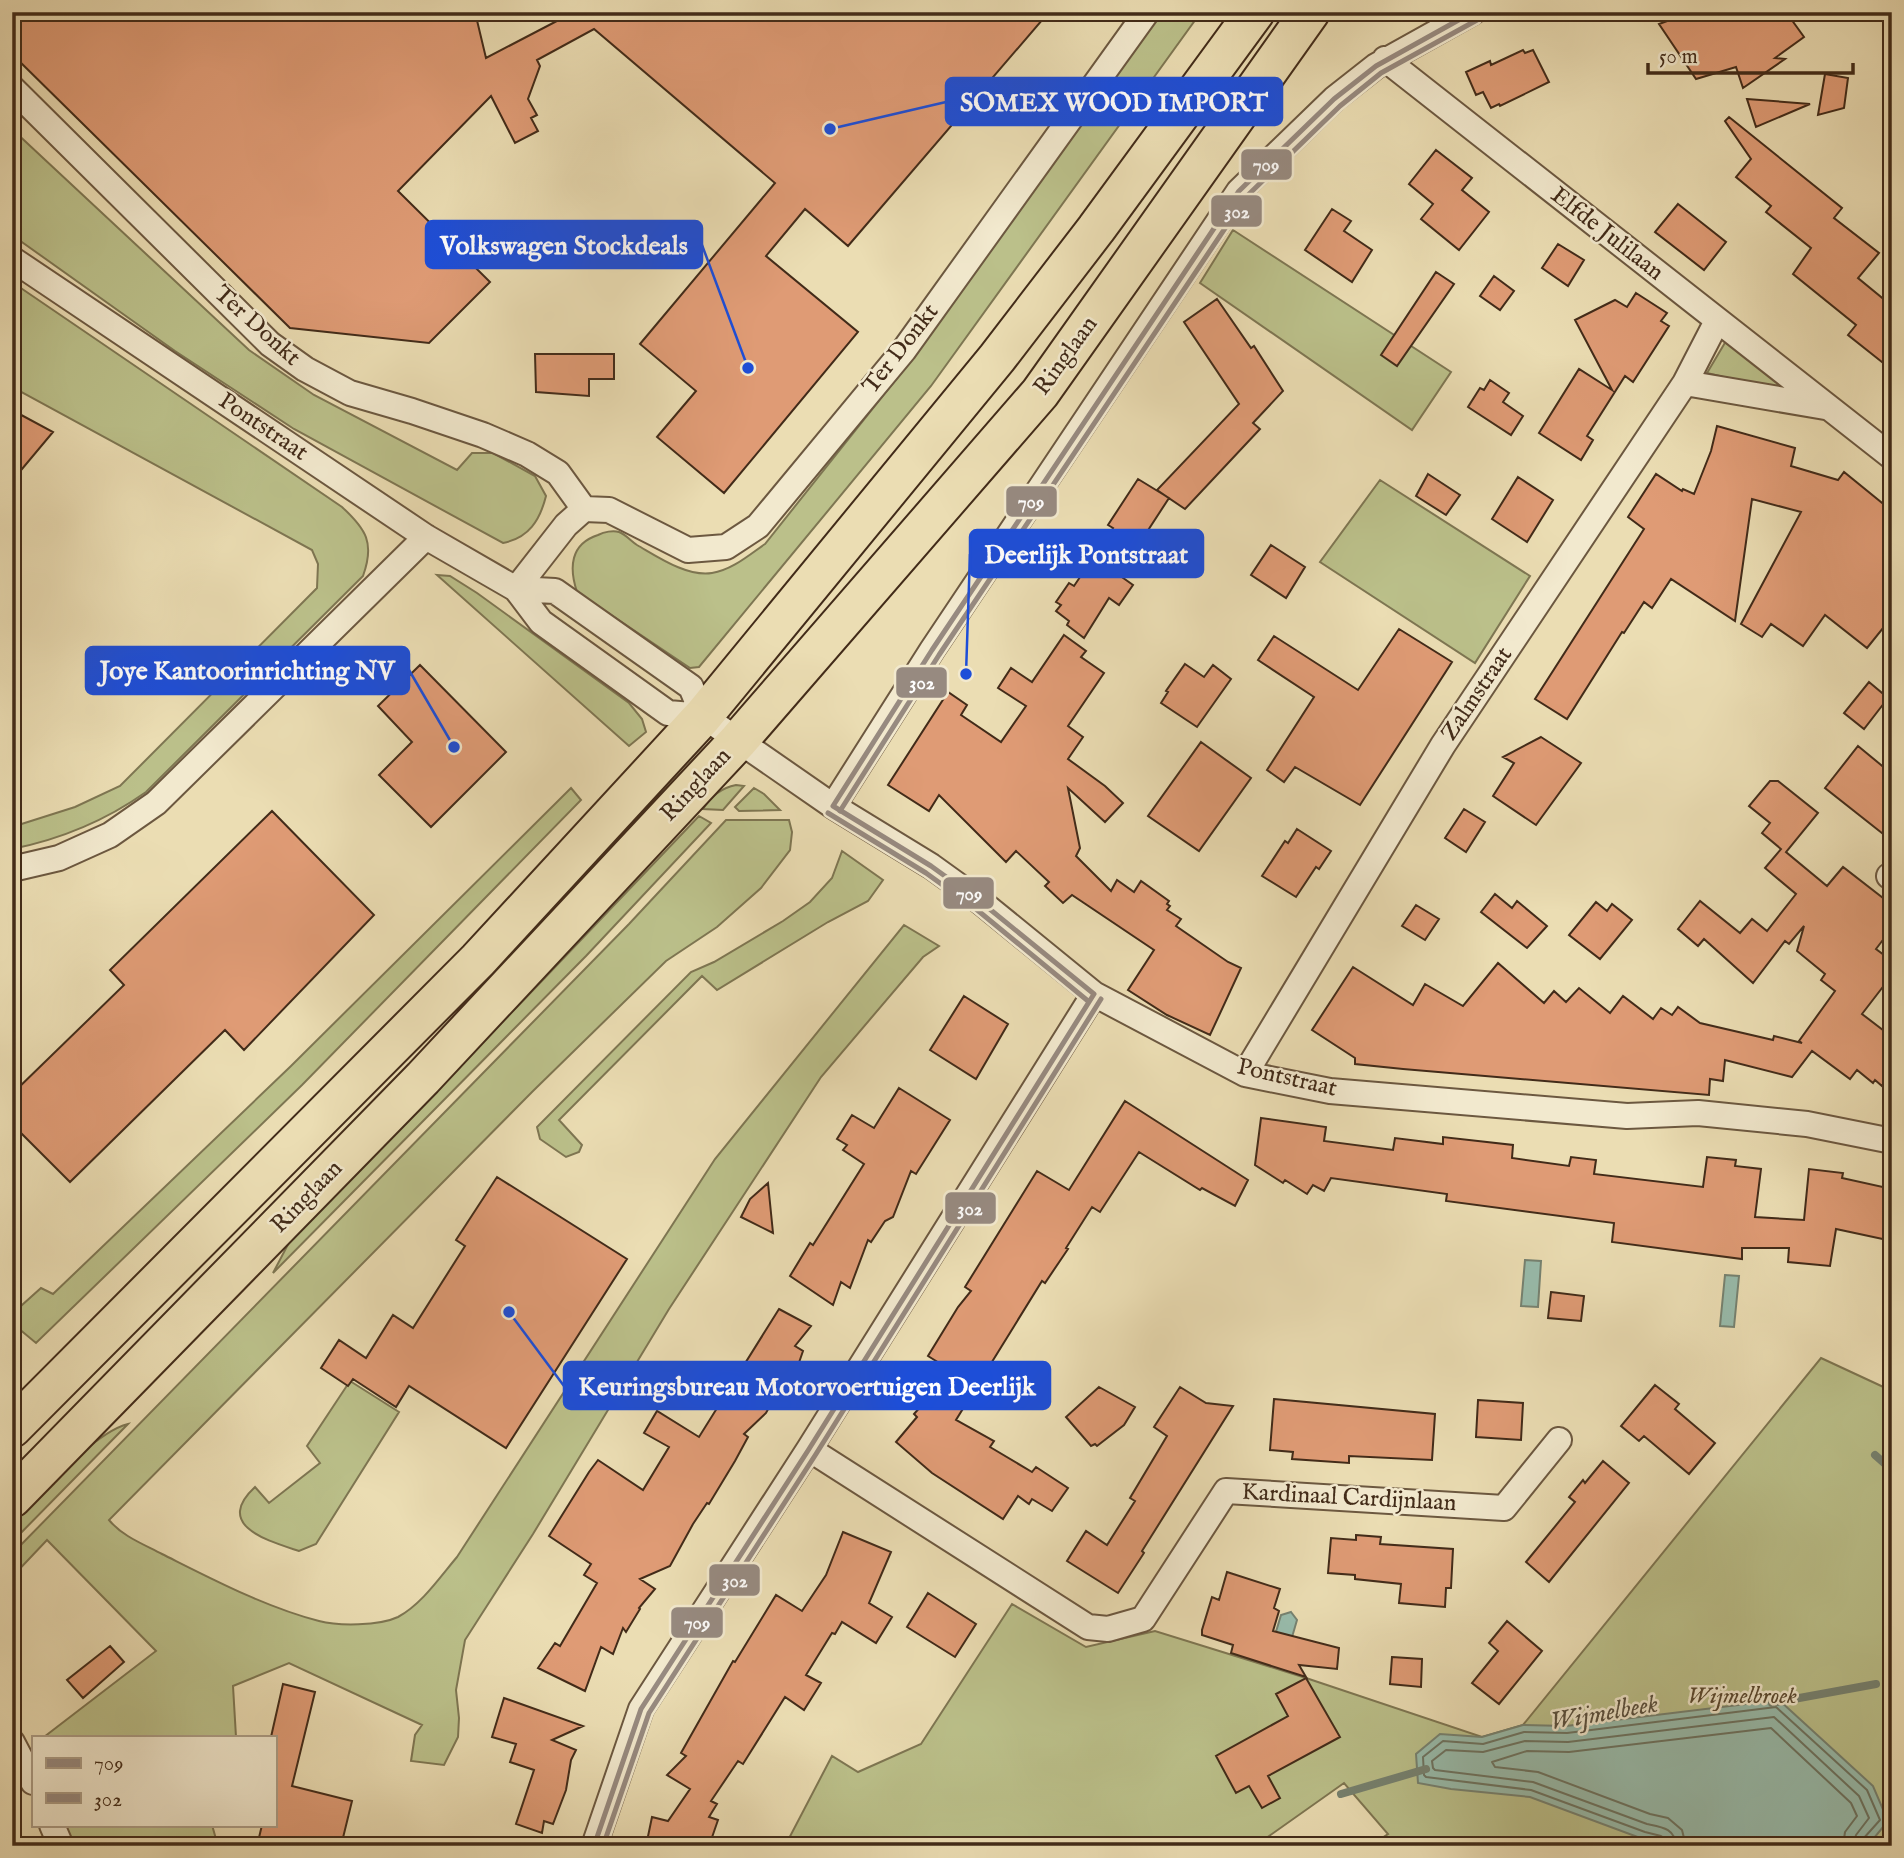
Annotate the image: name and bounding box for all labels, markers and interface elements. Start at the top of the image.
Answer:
scale bar [1648,32,1853,76]
text: 50 m [1659,44,1698,71]
callout: SOMEX WOOD IMPORT [946,78,1282,125]
text: SOMEX WOOD IMPORT [960,87,1269,120]
line badge: 709 [1240,148,1293,181]
text: 709 [1253,154,1279,178]
street label: Elfde Julilaan [1544,180,1670,288]
line badge: 302 [1210,194,1263,228]
text: 302 [1224,201,1250,225]
callout: Volkswagen Stockdeals [426,221,702,268]
text: Volkswagen Stockdeals [439,230,688,263]
street label: Ter Donkt [207,279,307,373]
street label: Ter Donkt [856,298,946,400]
street label: Ringlaan [1027,310,1105,402]
street label: Pontstraat [212,386,314,468]
line badge: 709 [1005,485,1058,518]
text: 709 [1018,491,1044,515]
callout: Deerlijk Pontstraat [970,530,1203,577]
text: Deerlijk Pontstraat [984,539,1188,572]
street label: Zalmstraat [1434,641,1520,747]
callout: Joye Kantoorinrichting NV [86,647,409,694]
text: Joye Kantoorinrichting NV [96,655,397,688]
line badge: 302 [895,666,948,699]
text: 302 [909,672,935,696]
street label: Ringlaan [654,741,738,829]
line badge: 709 [942,876,995,910]
text: 709 [956,883,982,907]
street label: Pontstraat [1234,1051,1340,1105]
street label: Ringlaan [264,1154,350,1240]
line badge: 302 [944,1191,997,1225]
text: 302 [957,1198,983,1222]
callout: Keuringsbureau Motorvoertuigen Deerlijk [564,1362,1050,1409]
text: Keuringsbureau Motorvoertuigen Deerlijk [578,1371,1037,1404]
street label: Kardinaal Cardijnlaan [1241,1477,1457,1519]
line badge: 302 [708,1563,761,1597]
text: 302 [722,1570,748,1594]
line badge: 709 [670,1606,724,1639]
text: 709 [684,1612,710,1636]
park label: Wijmelbroek [1687,1681,1797,1712]
water label: Wijmelbeek [1547,1687,1661,1739]
legend [32,1736,276,1826]
text: 709 [94,1751,123,1778]
text: 302 [94,1787,122,1814]

